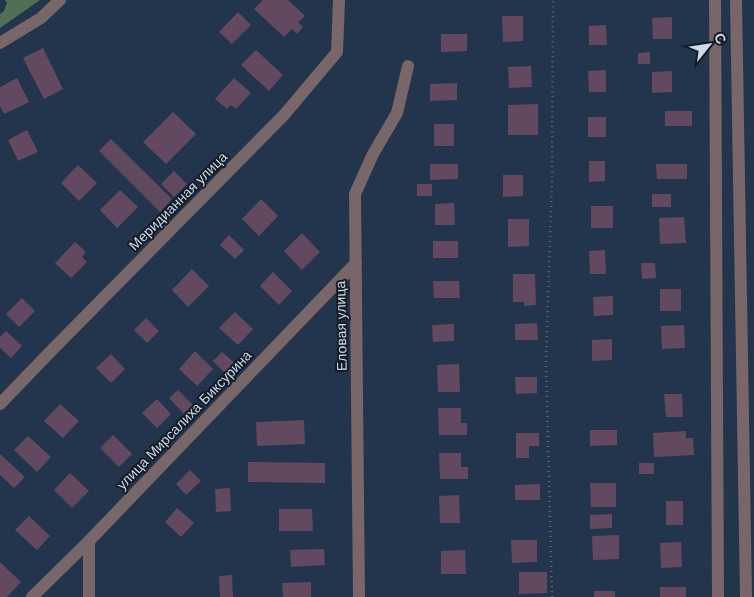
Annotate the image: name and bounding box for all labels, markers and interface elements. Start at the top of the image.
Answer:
north arrow [684,20,734,70]
text: С [710,30,731,47]
street label: Меридианная улица [125,148,231,254]
street label: Еловая улица [331,280,351,371]
street label: улица Мирсалиха Биксурина [113,346,256,493]

